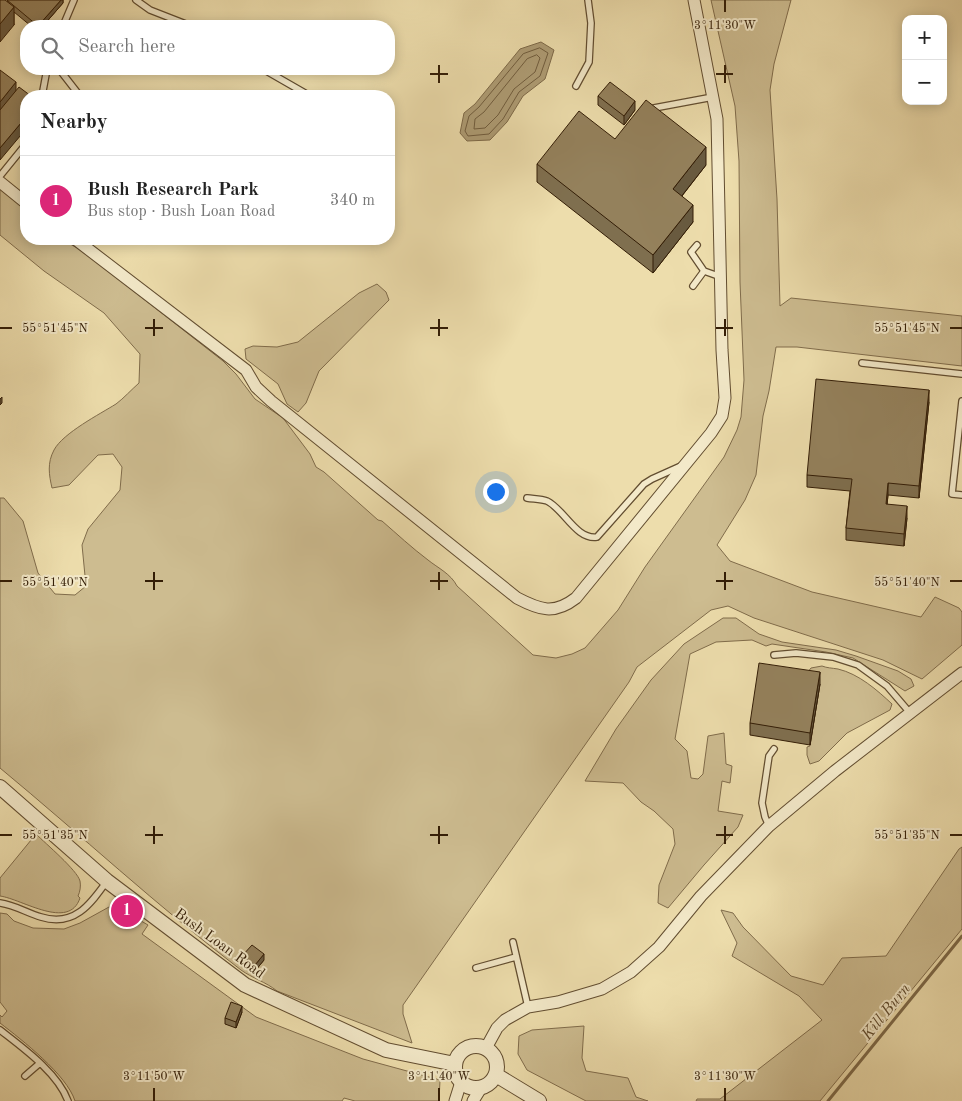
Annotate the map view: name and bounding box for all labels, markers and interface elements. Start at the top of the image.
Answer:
map controls [902,15,947,105]
button: + [902,15,947,60]
search box [20,20,395,75]
text: 3°11'30"W [694,20,756,32]
icon: search [38,34,66,62]
text: Search here [78,38,175,57]
button: − [902,60,947,105]
text: Nearby [40,112,108,133]
text: Bush Research Park [87,181,259,200]
text: 1 [51,193,61,209]
text: 340 m [330,193,375,209]
text: Bus stop · Bush Loan Road [87,204,275,220]
text: 55°51'45"N [22,322,88,335]
text: 55°51'45"N [874,322,940,335]
your location [483,479,509,505]
text: 55°51'40"N [22,576,88,589]
text: 55°51'40"N [874,576,940,589]
text: 55°51'35"N [22,829,88,842]
text: 55°51'35"N [874,829,940,842]
pin: 1 [111,892,143,930]
street label: Bush Loan Road [171,906,267,982]
water label: Kill Burn [858,981,914,1044]
text: 3°11'50"W [123,1070,185,1083]
text: 3°11'40"W [408,1071,470,1083]
text: 3°11'30"W [694,1071,756,1083]

